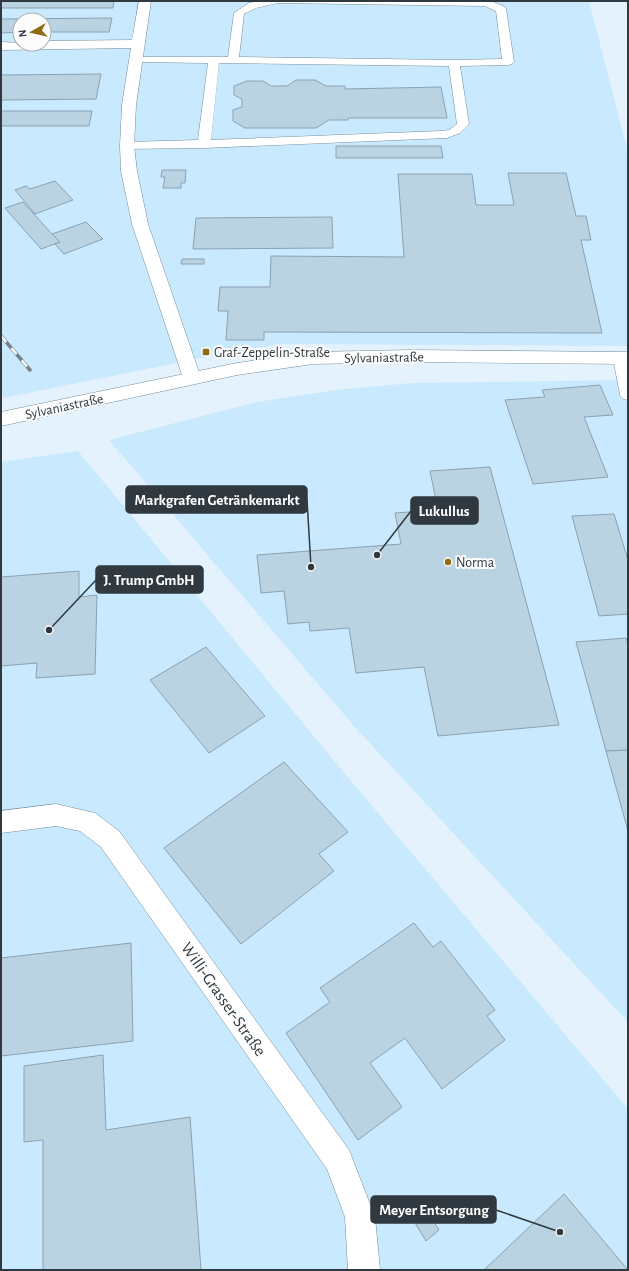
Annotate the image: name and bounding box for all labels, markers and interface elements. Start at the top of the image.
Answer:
north arrow [12,12,52,52]
text: N [17,29,29,38]
place label: Graf-Zeppelin-Straße [214,346,330,360]
marker: Graf-Zeppelin-Straße [201,347,211,357]
street label: Sylvaniastraße [344,350,424,366]
street label: Sylvaniastraße [24,392,105,422]
callout: Markgrafen Getränkemarkt [126,486,307,513]
text: Markgrafen Getränkemarkt [135,493,300,508]
callout: Lukullus [411,497,478,524]
text: Lukullus [418,504,470,519]
place label: Norma [456,556,495,570]
marker: Norma [443,557,453,567]
callout: J. Trump GmbH [96,566,203,593]
text: J. Trump GmbH [104,573,194,588]
street label: Willi-Grasser-Straße [178,939,269,1059]
callout: Meyer Entsorgung [371,1196,496,1223]
text: Meyer Entsorgung [379,1203,489,1218]

